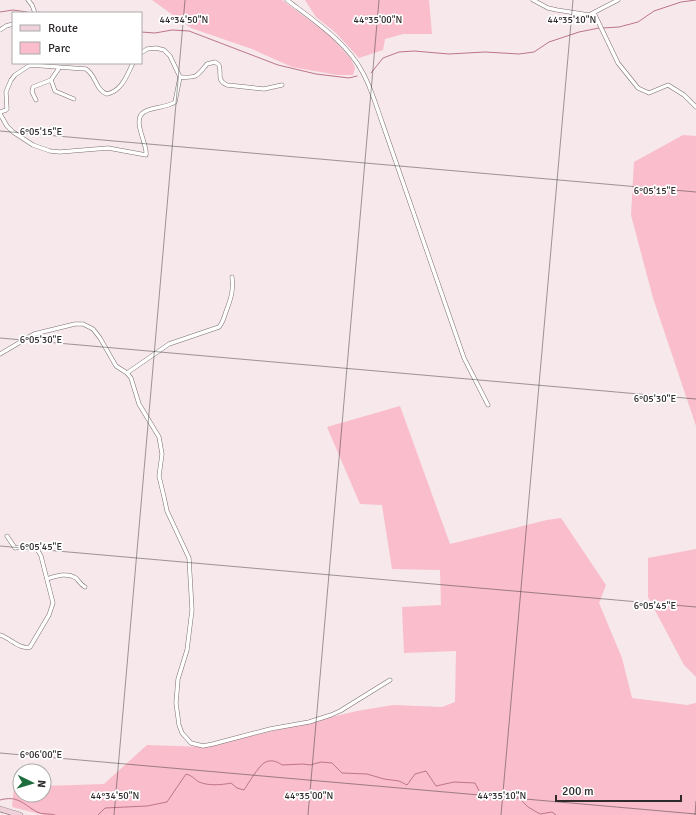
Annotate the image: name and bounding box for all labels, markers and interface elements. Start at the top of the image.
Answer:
legend [12,12,142,64]
text: 44°34'50"N [160,14,208,26]
text: 44°35'00"N [354,14,402,26]
text: 44°35'10"N [548,14,596,26]
text: Route [48,21,78,36]
text: Parc [48,41,71,56]
text: 6°05'15"E [20,126,62,138]
text: 6°05'15"E [634,185,676,197]
text: 6°05'30"E [20,334,62,346]
text: 6°05'30"E [634,393,676,405]
text: 6°05'45"E [20,541,62,553]
text: 6°05'45"E [634,600,676,612]
text: 6°06'00"E [20,749,62,761]
north arrow [12,763,52,803]
scale bar [556,777,681,803]
text: N [35,779,48,788]
text: 200 m [562,784,594,799]
text: 44°34'50"N [91,790,139,802]
text: 44°35'00"N [285,790,333,802]
text: 44°35'10"N [478,790,526,802]

